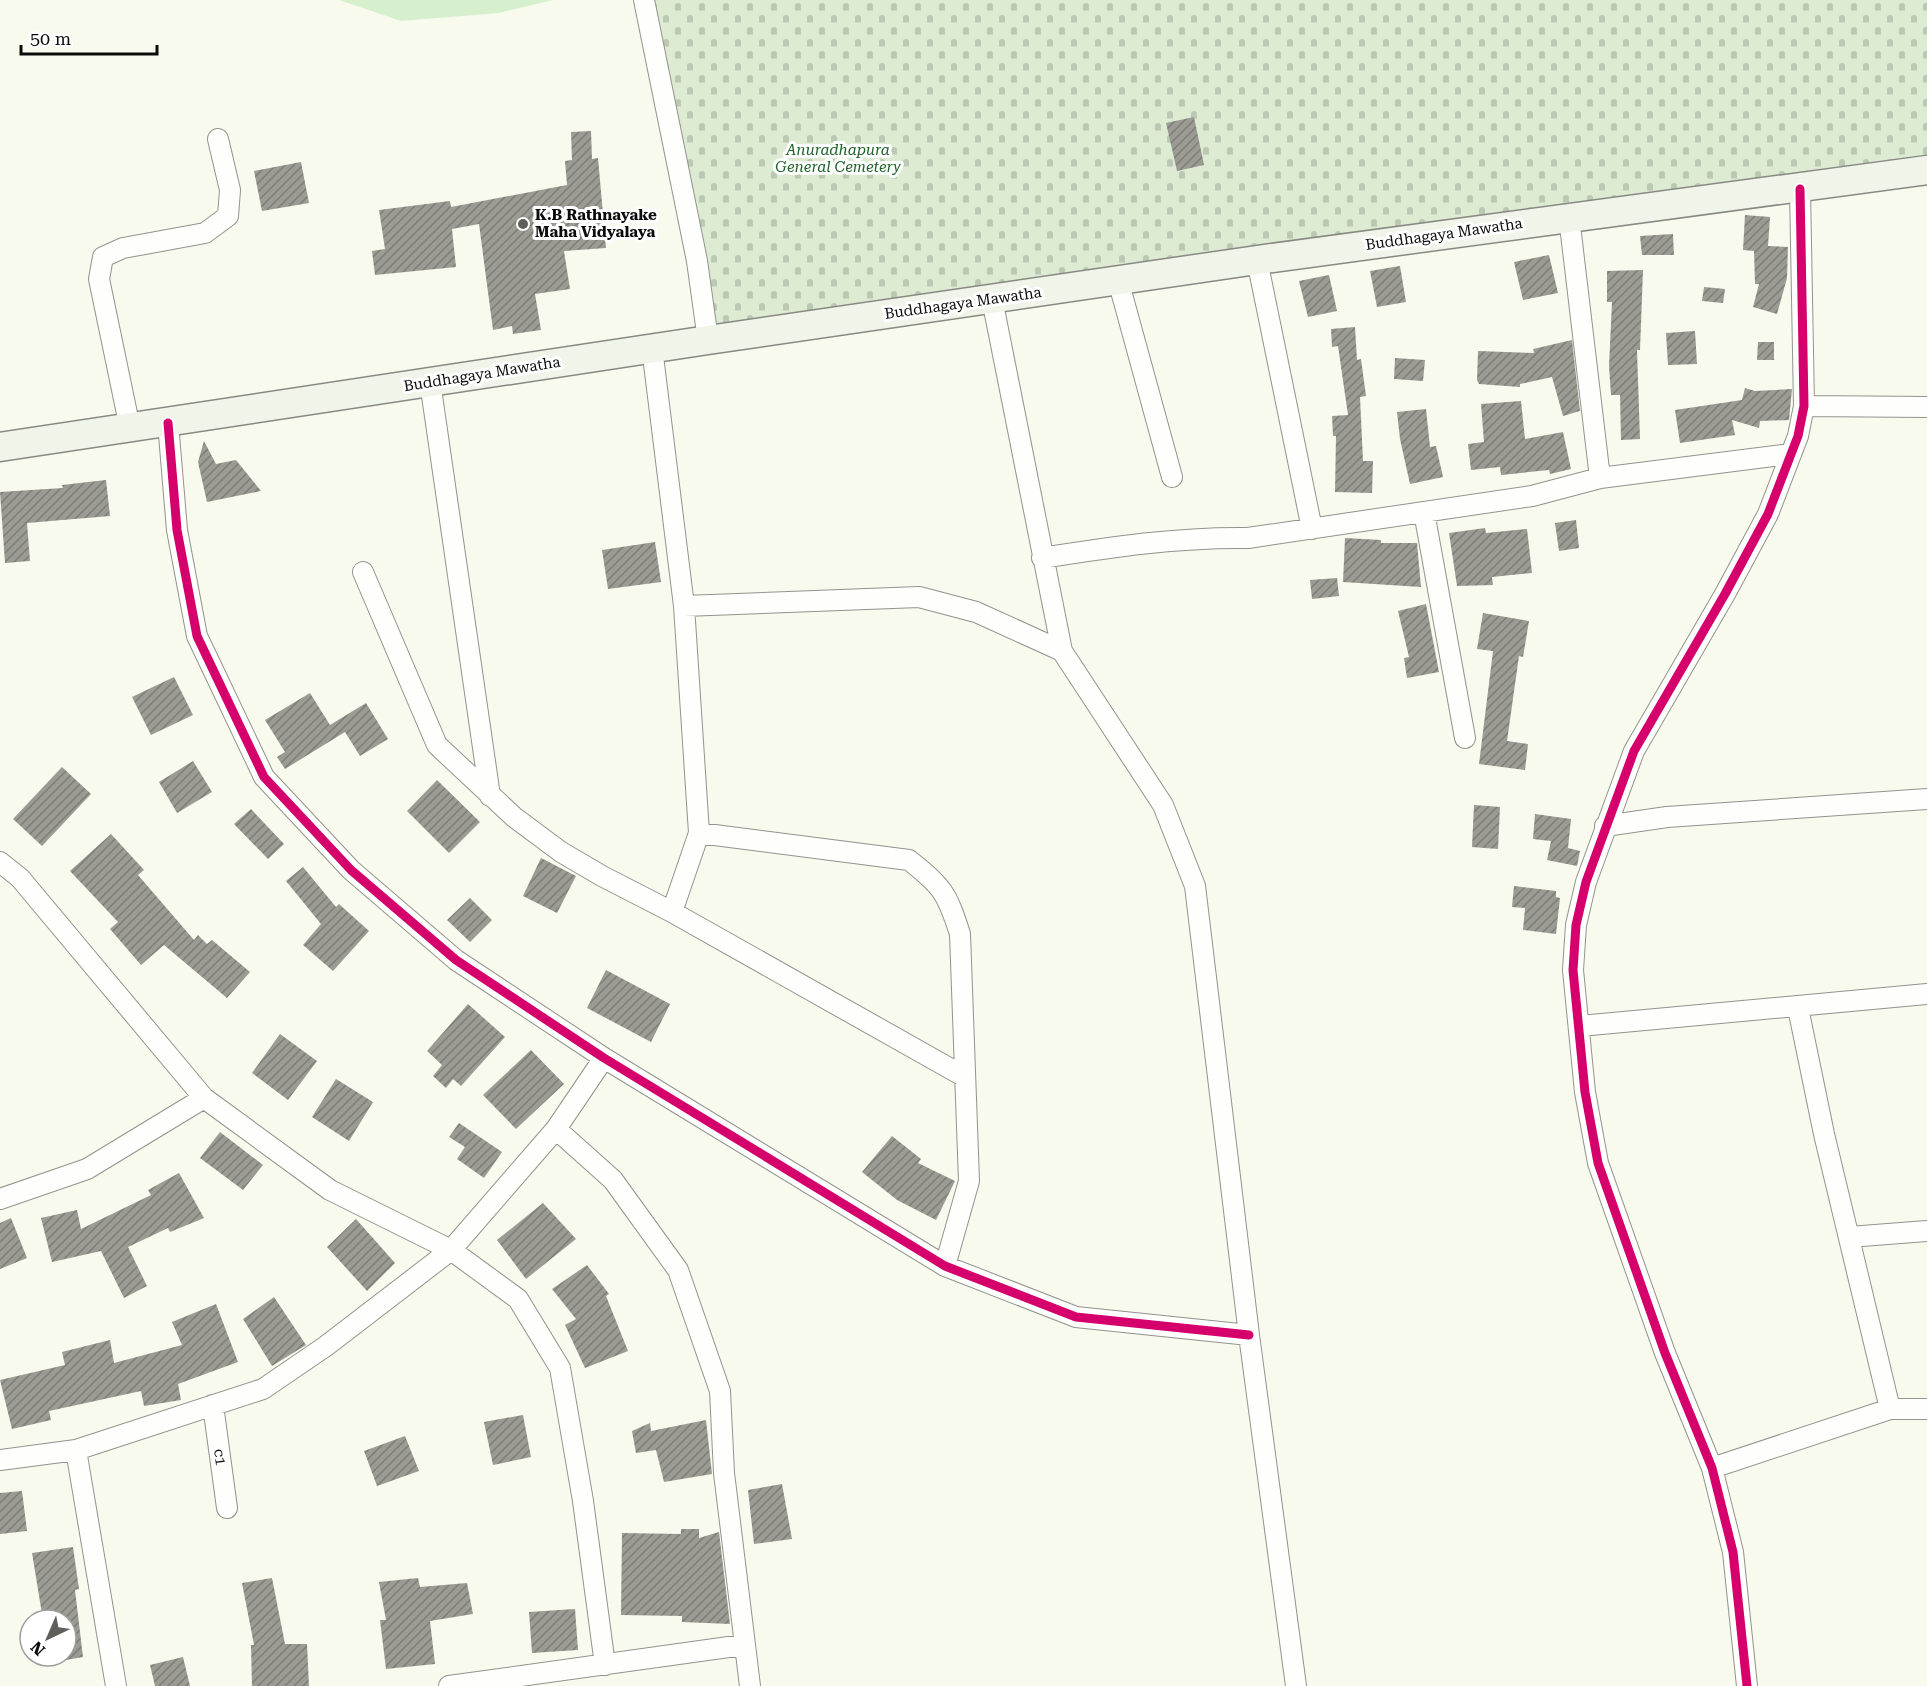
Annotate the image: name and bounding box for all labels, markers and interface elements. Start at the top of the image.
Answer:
scale bar [21,18,158,56]
text: 50 m [30,28,71,49]
park label: Anuradhapura General Cemetery [775,141,901,176]
place label: K.B Rathnayake Maha Vidyalaya [535,206,657,241]
street label: Buddhagaya Mawatha [1364,214,1524,254]
marker: K.B Rathnayake Maha Vidyalaya [516,217,530,231]
street label: Buddhagaya Mawatha [883,283,1043,323]
street label: Buddhagaya Mawatha [402,353,562,395]
street label: c1 [210,1447,230,1467]
north arrow [18,1608,78,1668]
text: N [27,1637,49,1660]

